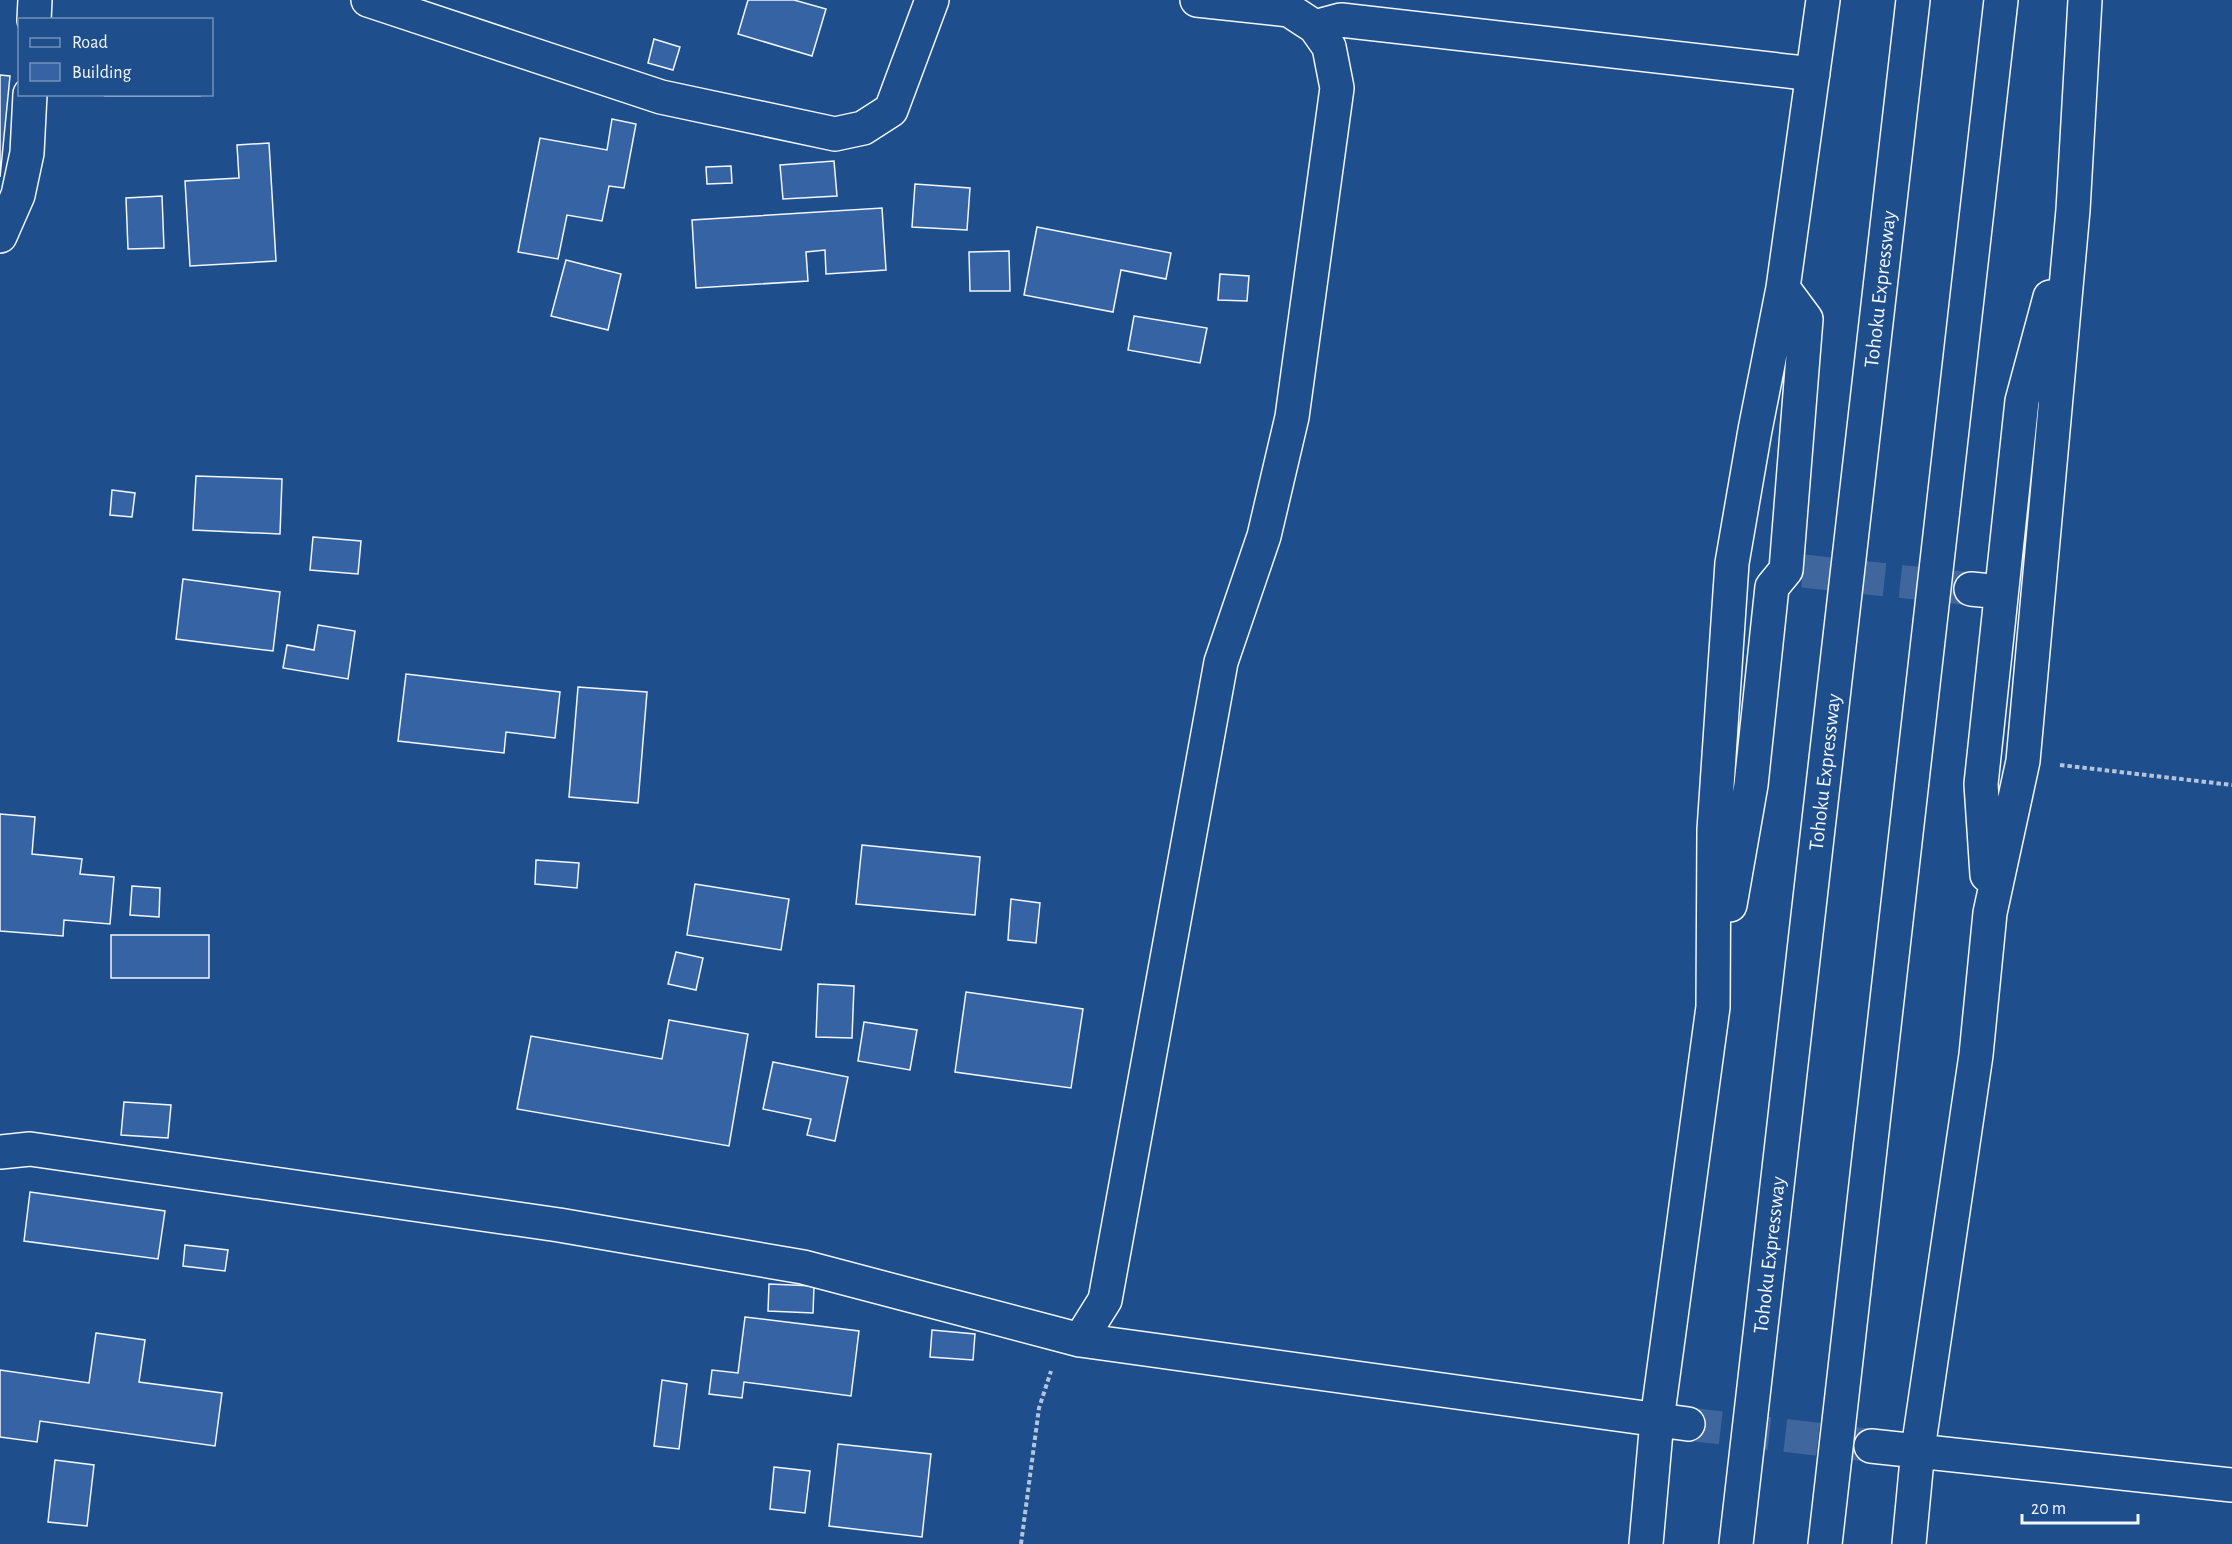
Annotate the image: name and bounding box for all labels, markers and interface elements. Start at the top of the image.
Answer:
legend [18,18,213,96]
text: Road [72,34,108,52]
text: Building [72,64,132,82]
street label: Tohoku Expressway [1861,209,1900,369]
street label: Tohoku Expressway [1806,692,1844,852]
street label: Tohoku Expressway [1750,1175,1789,1335]
scale bar [2022,1487,2138,1525]
text: 20 m [2031,1500,2066,1518]

